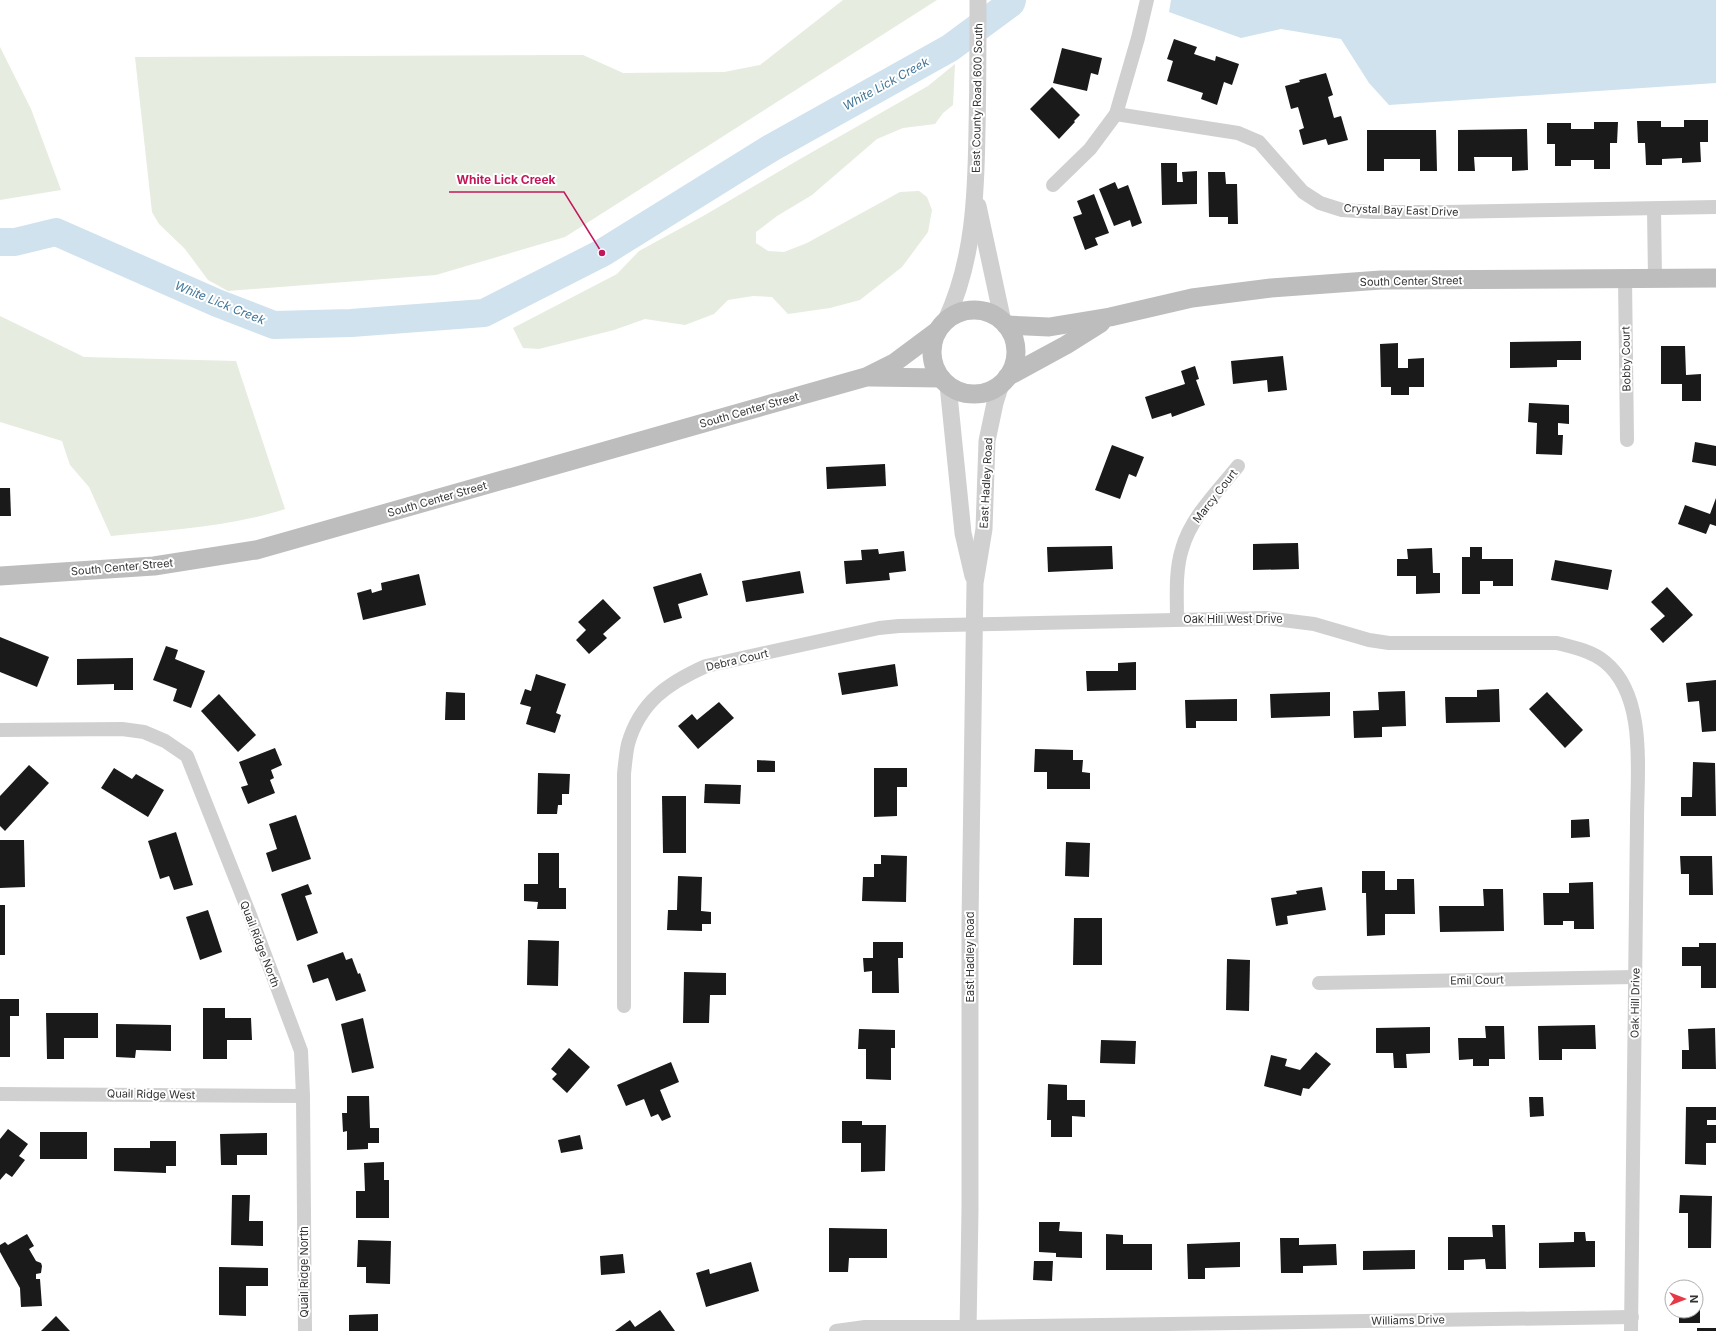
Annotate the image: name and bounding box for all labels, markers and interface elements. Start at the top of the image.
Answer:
street label: East County Road 600 South [969,23,985,173]
water label: White Lick Creek [840,54,932,113]
callout: White Lick Creek [449,168,564,192]
text: White Lick Creek [456,172,556,187]
street label: Crystal Bay East Drive [1343,201,1459,219]
street label: South Center Street [1360,273,1463,289]
water label: White Lick Creek [173,278,268,328]
street label: Bobby Court [1618,326,1634,392]
street label: South Center Street [698,389,801,431]
street label: East Hadley Road [977,437,995,529]
street label: Marcy Court [1190,466,1241,526]
street label: South Center Street [386,478,489,520]
street label: South Center Street [70,556,174,578]
street label: Oak Hill West Drive [1183,612,1283,626]
street label: Debra Court [704,646,770,674]
street label: Quail Ridge North [237,899,283,989]
street label: East Hadley Road [963,911,977,1003]
street label: Oak Hill Drive [1627,968,1643,1038]
street label: Emil Court [1450,973,1504,987]
street label: Quail Ridge West [107,1086,196,1102]
street label: Quail Ridge North [297,1226,311,1318]
north arrow [1664,1279,1704,1319]
text: N [1687,1295,1701,1303]
street label: Williams Drive [1371,1312,1445,1328]

